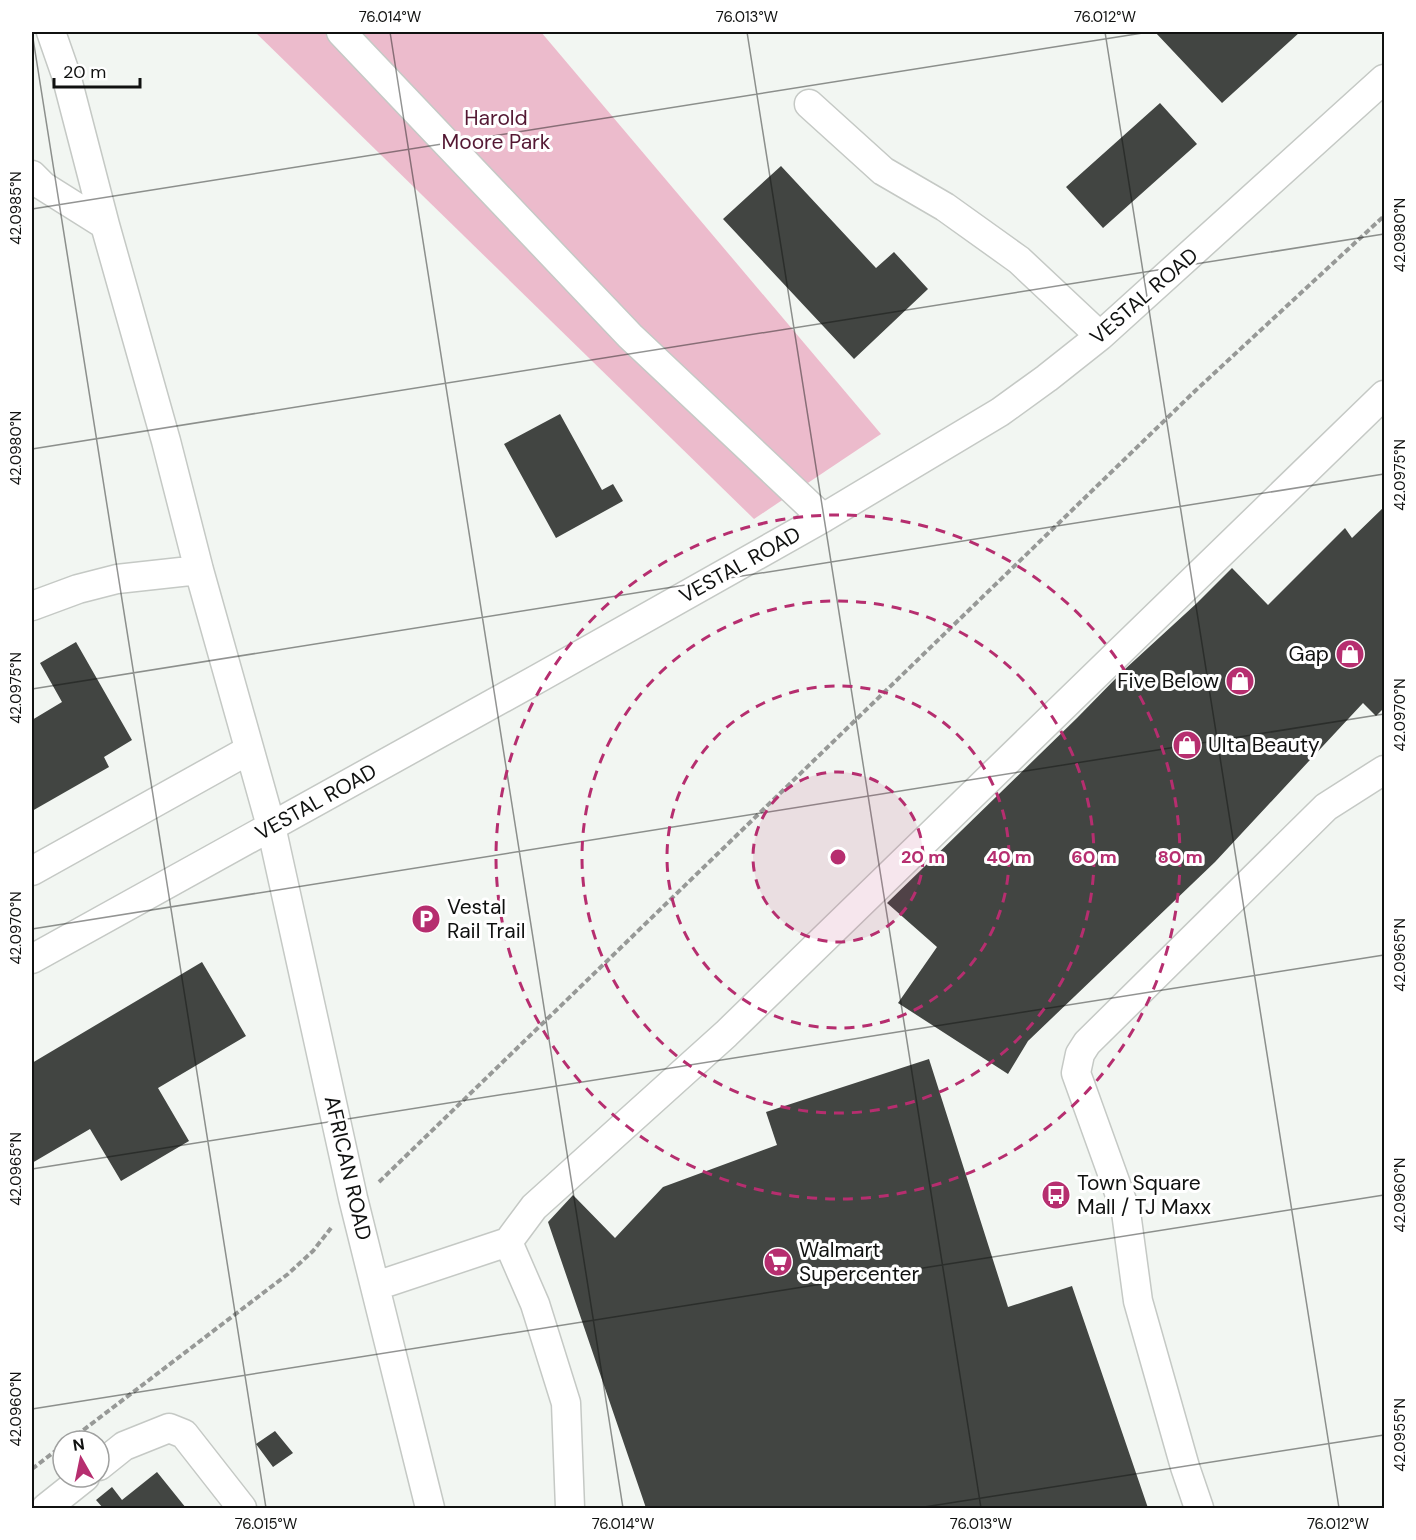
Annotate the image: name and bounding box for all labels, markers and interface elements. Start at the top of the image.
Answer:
text: 76.014°W [359,7,422,27]
text: 76.013°W [716,7,779,27]
text: 76.012°W [1074,7,1137,27]
scale bar [54,51,140,89]
text: 20 m [63,60,106,84]
park label: Harold Moore Park [442,104,551,156]
text: 42.0985°N [6,171,26,245]
text: 42.0980°N [1390,198,1410,272]
street label: VESTAL ROAD [1084,241,1204,351]
text: 42.0980°N [6,411,26,485]
text: 42.0975°N [1390,439,1410,511]
street label: VESTAL ROAD [674,520,806,610]
shop icon: Gap [1334,638,1366,670]
place label: Gap [1289,640,1329,668]
text: 42.0975°N [6,652,26,724]
shop icon: Five Below [1224,665,1256,697]
place label: Five Below [1117,667,1219,695]
text: 42.0970°N [1390,679,1410,751]
shop icon: Ulta Beauty [1171,729,1203,761]
place label: Ulta Beauty [1208,731,1320,759]
street label: VESTAL ROAD [250,757,382,847]
text: 20 m [901,845,945,869]
text: 40 m [986,845,1032,869]
text: 60 m [1071,845,1117,869]
text: 80 m [1157,845,1203,869]
centre of rings [828,847,848,867]
text: 42.0970°N [6,892,26,964]
place label: Vestal Rail Trail [447,893,525,945]
parking icon: Vestal Rail Trail [410,903,442,935]
text: 42.0965°N [1390,918,1410,992]
street label: AFRICAN ROAD [318,1093,378,1243]
text: 42.0965°N [6,1132,26,1206]
text: 42.0960°N [1390,1158,1410,1233]
place label: Town Square Mall / TJ Maxx [1077,1169,1211,1221]
bus stop icon: Town Square Mall / TJ Maxx [1040,1179,1072,1211]
place label: Walmart Supercenter [799,1236,920,1288]
supermarket icon: Walmart Supercenter [762,1246,794,1278]
text: 42.0960°N [6,1372,26,1447]
text: 42.0955°N [1390,1398,1410,1472]
north arrow [51,1429,111,1489]
text: N [71,1433,86,1456]
text: 76.015°W [235,1514,298,1534]
text: 76.014°W [592,1514,655,1534]
text: 76.013°W [950,1514,1013,1534]
text: 76.012°W [1307,1514,1370,1534]

